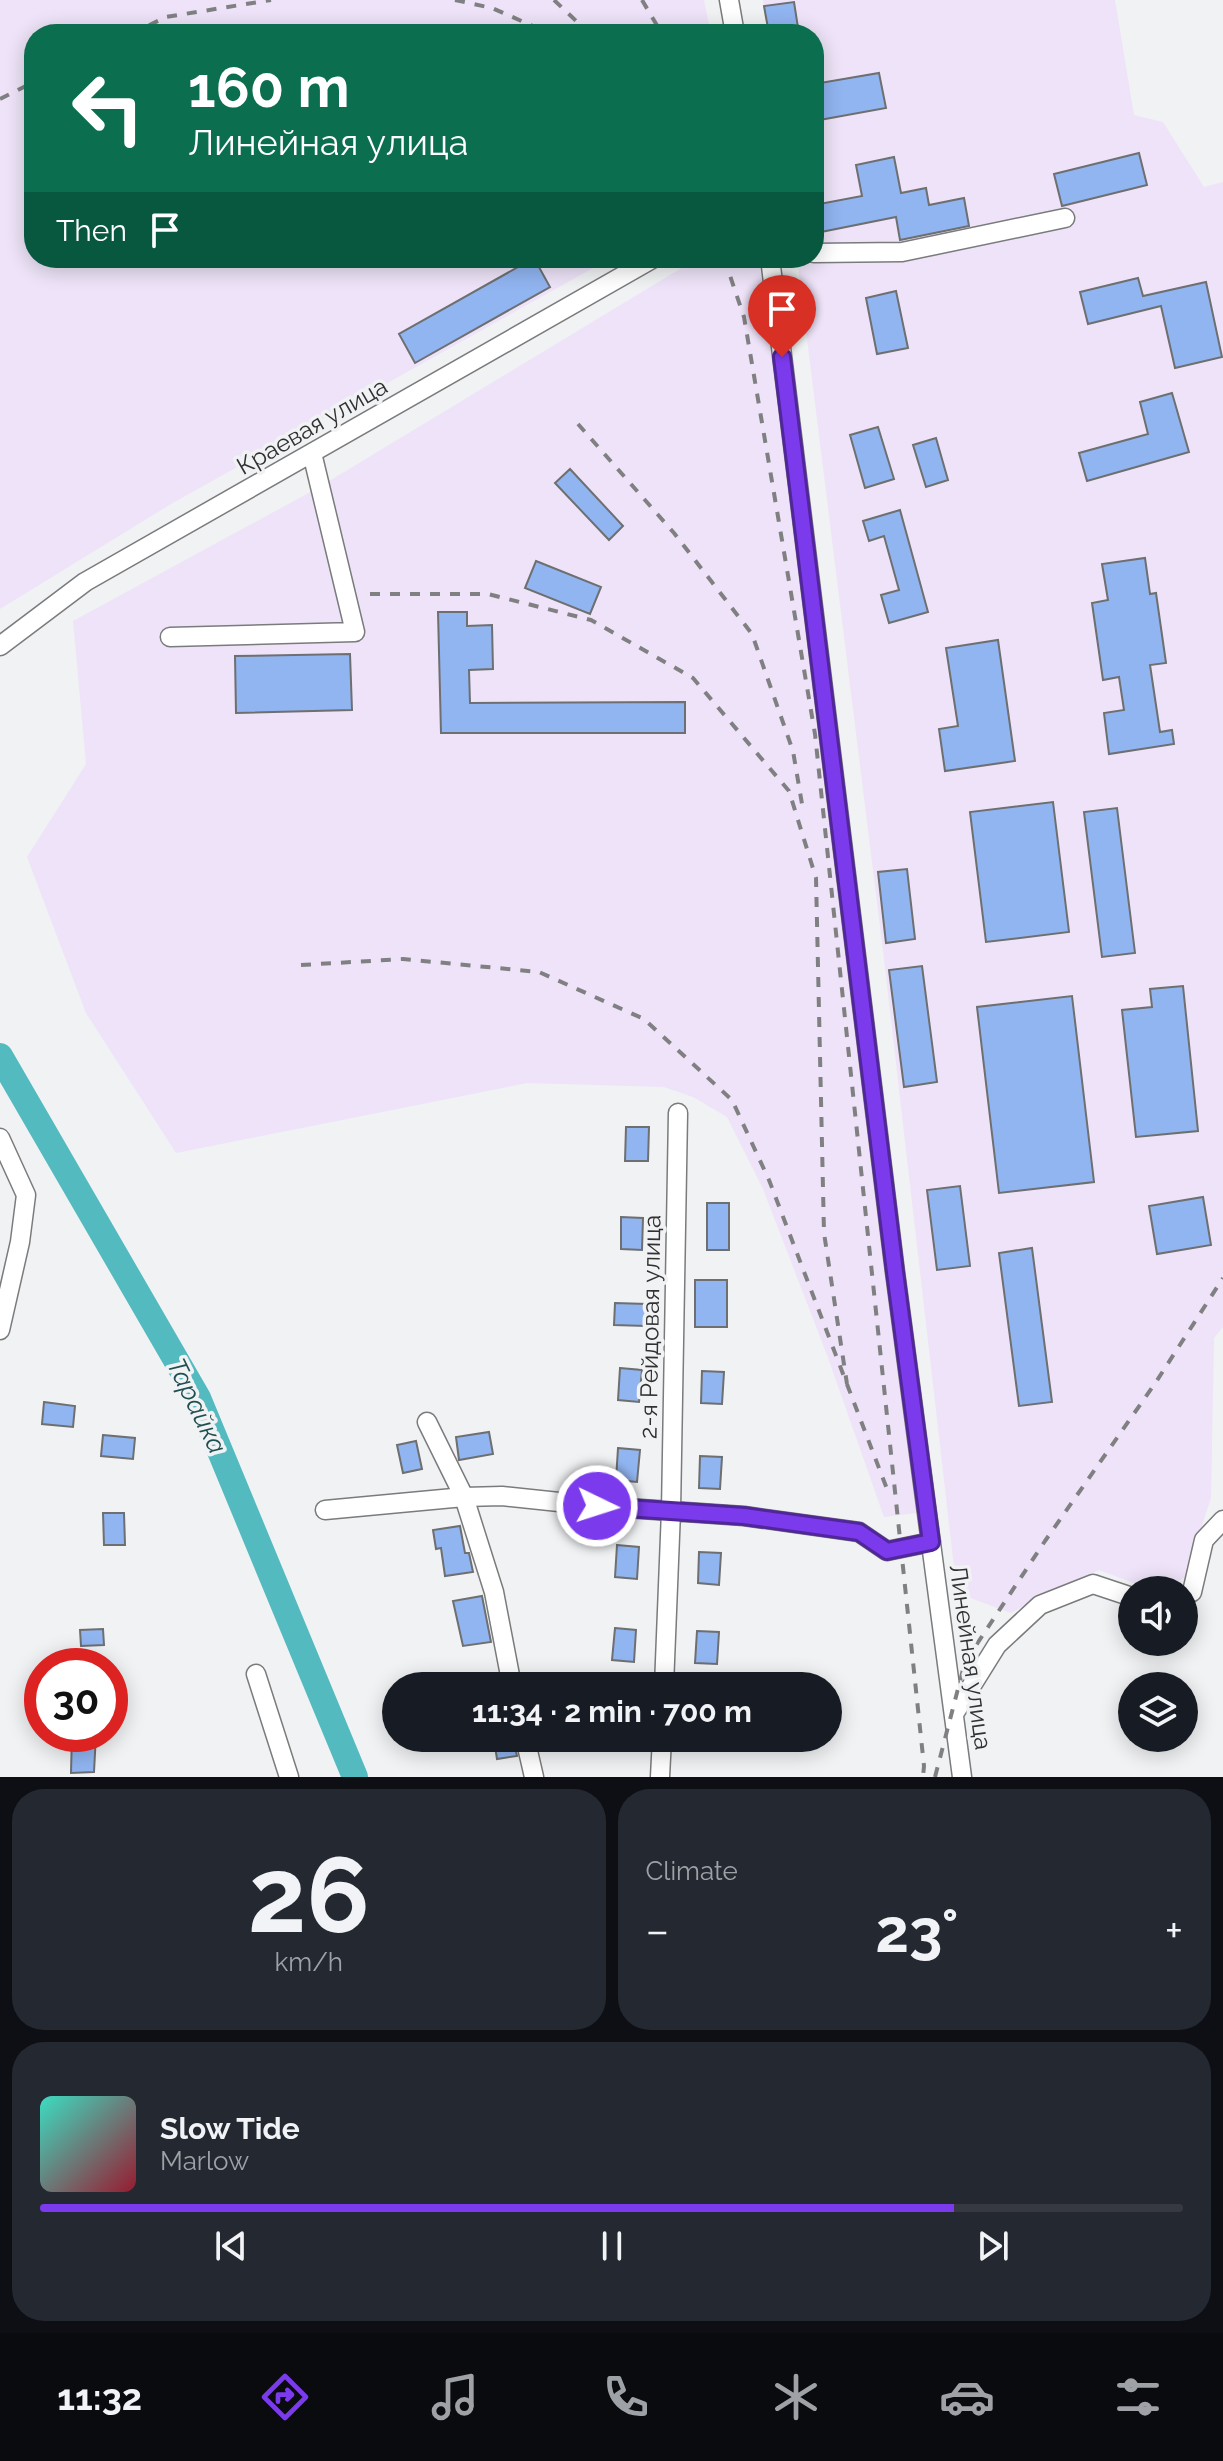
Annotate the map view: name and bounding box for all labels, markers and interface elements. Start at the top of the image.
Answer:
text: 160 m [188,54,350,120]
icon: left [56,56,160,160]
text: Линейная улица [188,121,468,163]
icon: arrive [143,208,187,252]
text: Then [56,213,127,248]
pin [748,275,816,357]
icon: arrive [760,287,804,331]
street label: Краевая улица [232,371,392,481]
street label: 2-я Рейдовая улица [634,1215,666,1439]
water label: Тарайка [161,1354,233,1458]
position arrow [555,1464,639,1548]
street label: Линейная улица [944,1562,998,1752]
map controls [1118,1576,1198,1752]
button: sound [1118,1576,1198,1656]
speed limit sign: 30 [24,1648,128,1752]
button: layers [1118,1672,1198,1752]
text: 11:34 · 2 min · 700 m [472,1694,752,1729]
text: 26 [248,1834,370,1956]
text: Climate [646,1856,738,1886]
text: 23° [875,1896,959,1966]
text: − [646,1905,669,1956]
text: + [1165,1905,1183,1956]
text: km/h [274,1947,343,1977]
text: Slow Tide [160,2111,300,2146]
text: Marlow [160,2146,249,2176]
icon: previous [209,2224,253,2268]
icon: pause [590,2224,634,2268]
icon: next [971,2224,1015,2268]
icon: directions [257,2369,313,2425]
icon: music [427,2369,483,2425]
icon: phone [598,2369,654,2425]
icon: climate [768,2369,824,2425]
icon: car [939,2369,995,2425]
icon: filters [1110,2369,1166,2425]
text: 11:32 [57,2376,142,2418]

